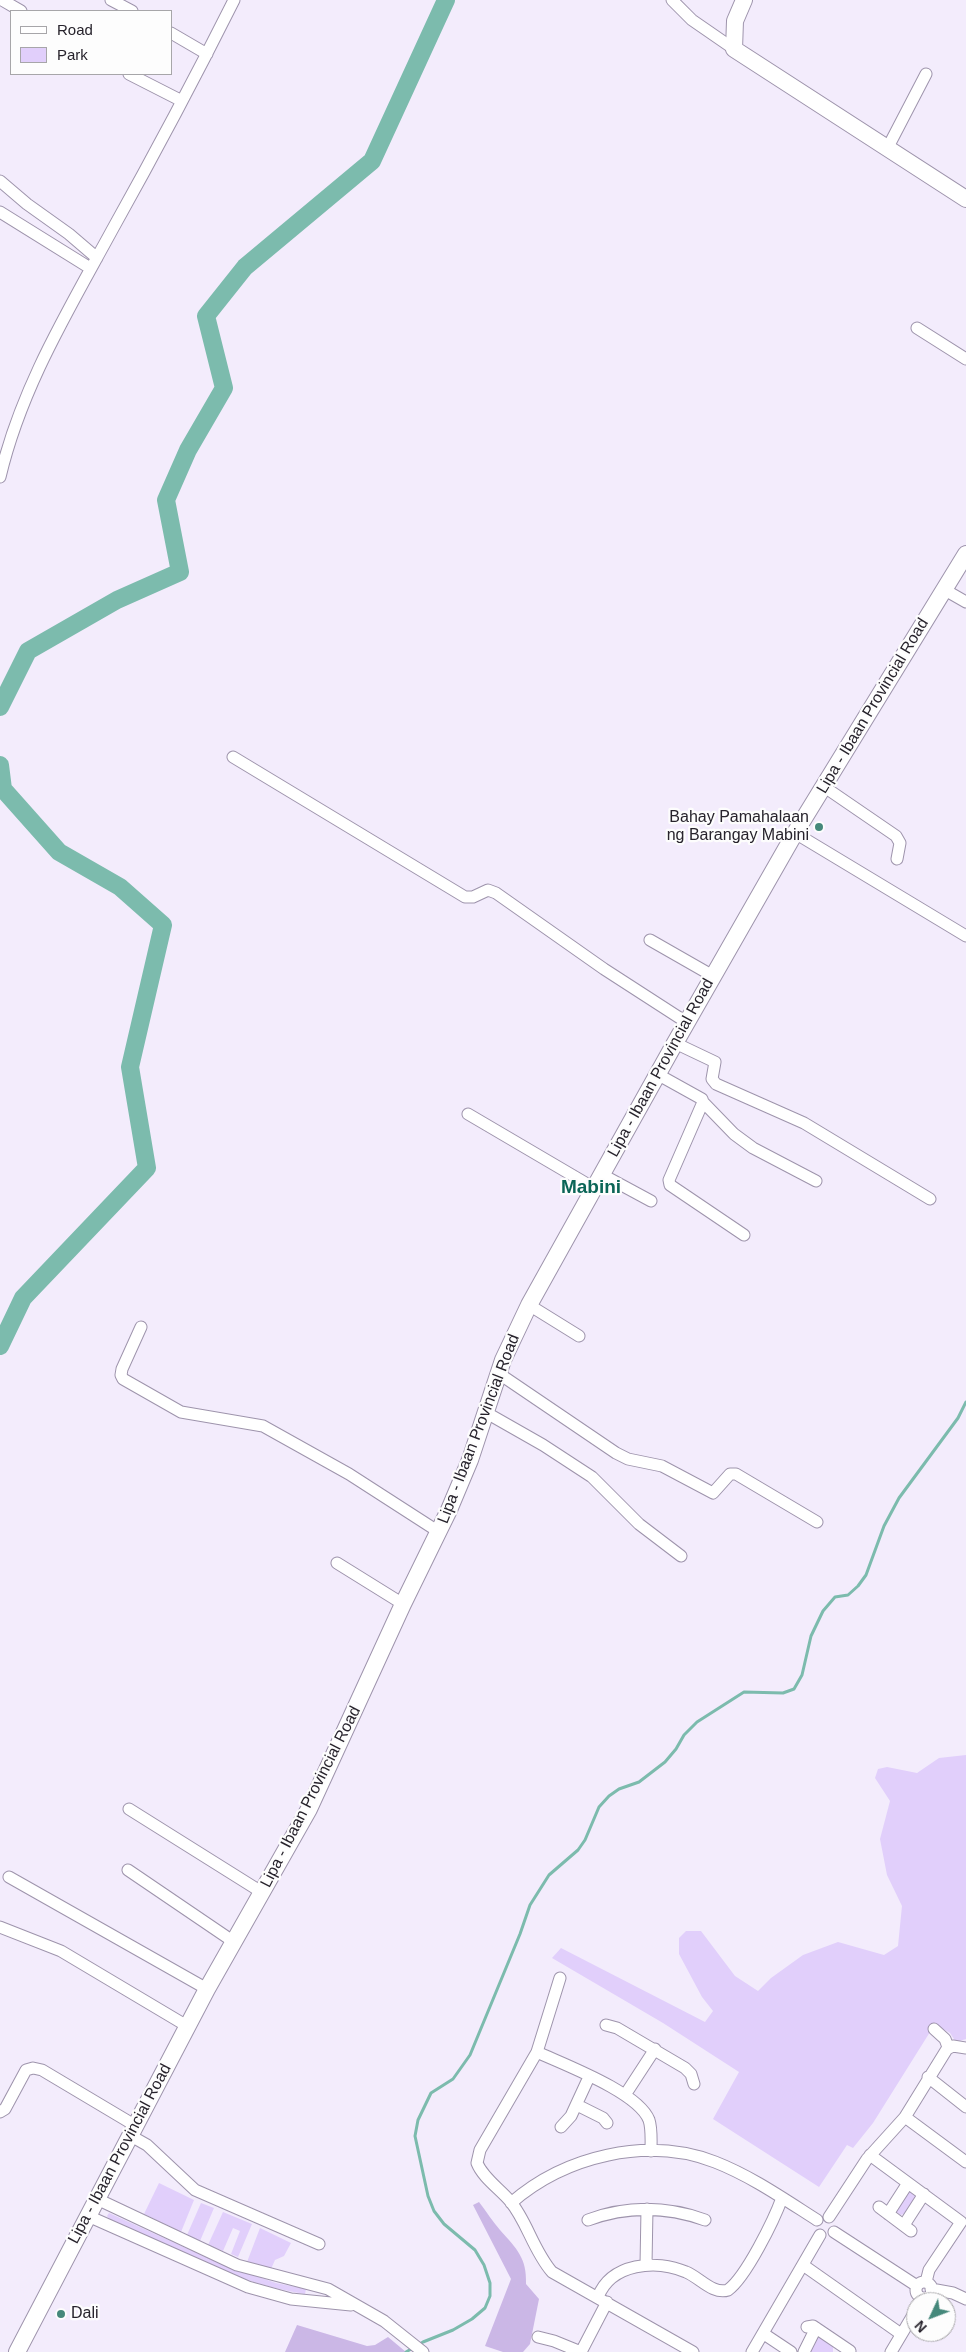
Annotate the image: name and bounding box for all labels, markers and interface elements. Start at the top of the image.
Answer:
legend [10,10,172,75]
text: Road [57,21,93,38]
text: Park [57,46,88,63]
street label: Lipa - Ibaan Provincial Road [813,615,933,797]
place label: Bahay Pamahalaan ng Barangay Mabini [667,808,809,846]
marker: Bahay Pamahalaan ng Barangay Mabini [813,821,825,833]
street label: Lipa - Ibaan Provincial Road [604,975,718,1161]
district label: Mabini [561,1177,621,1199]
street label: Lipa - Ibaan Provincial Road [434,1332,524,1526]
street label: Lipa - Ibaan Provincial Road [257,1703,365,1891]
street label: Lipa - Ibaan Provincial Road [64,2061,176,2247]
north arrow [906,2292,956,2342]
place label: Dali [71,2304,99,2324]
marker: Dali [55,2308,67,2320]
text: N [911,2317,930,2336]

